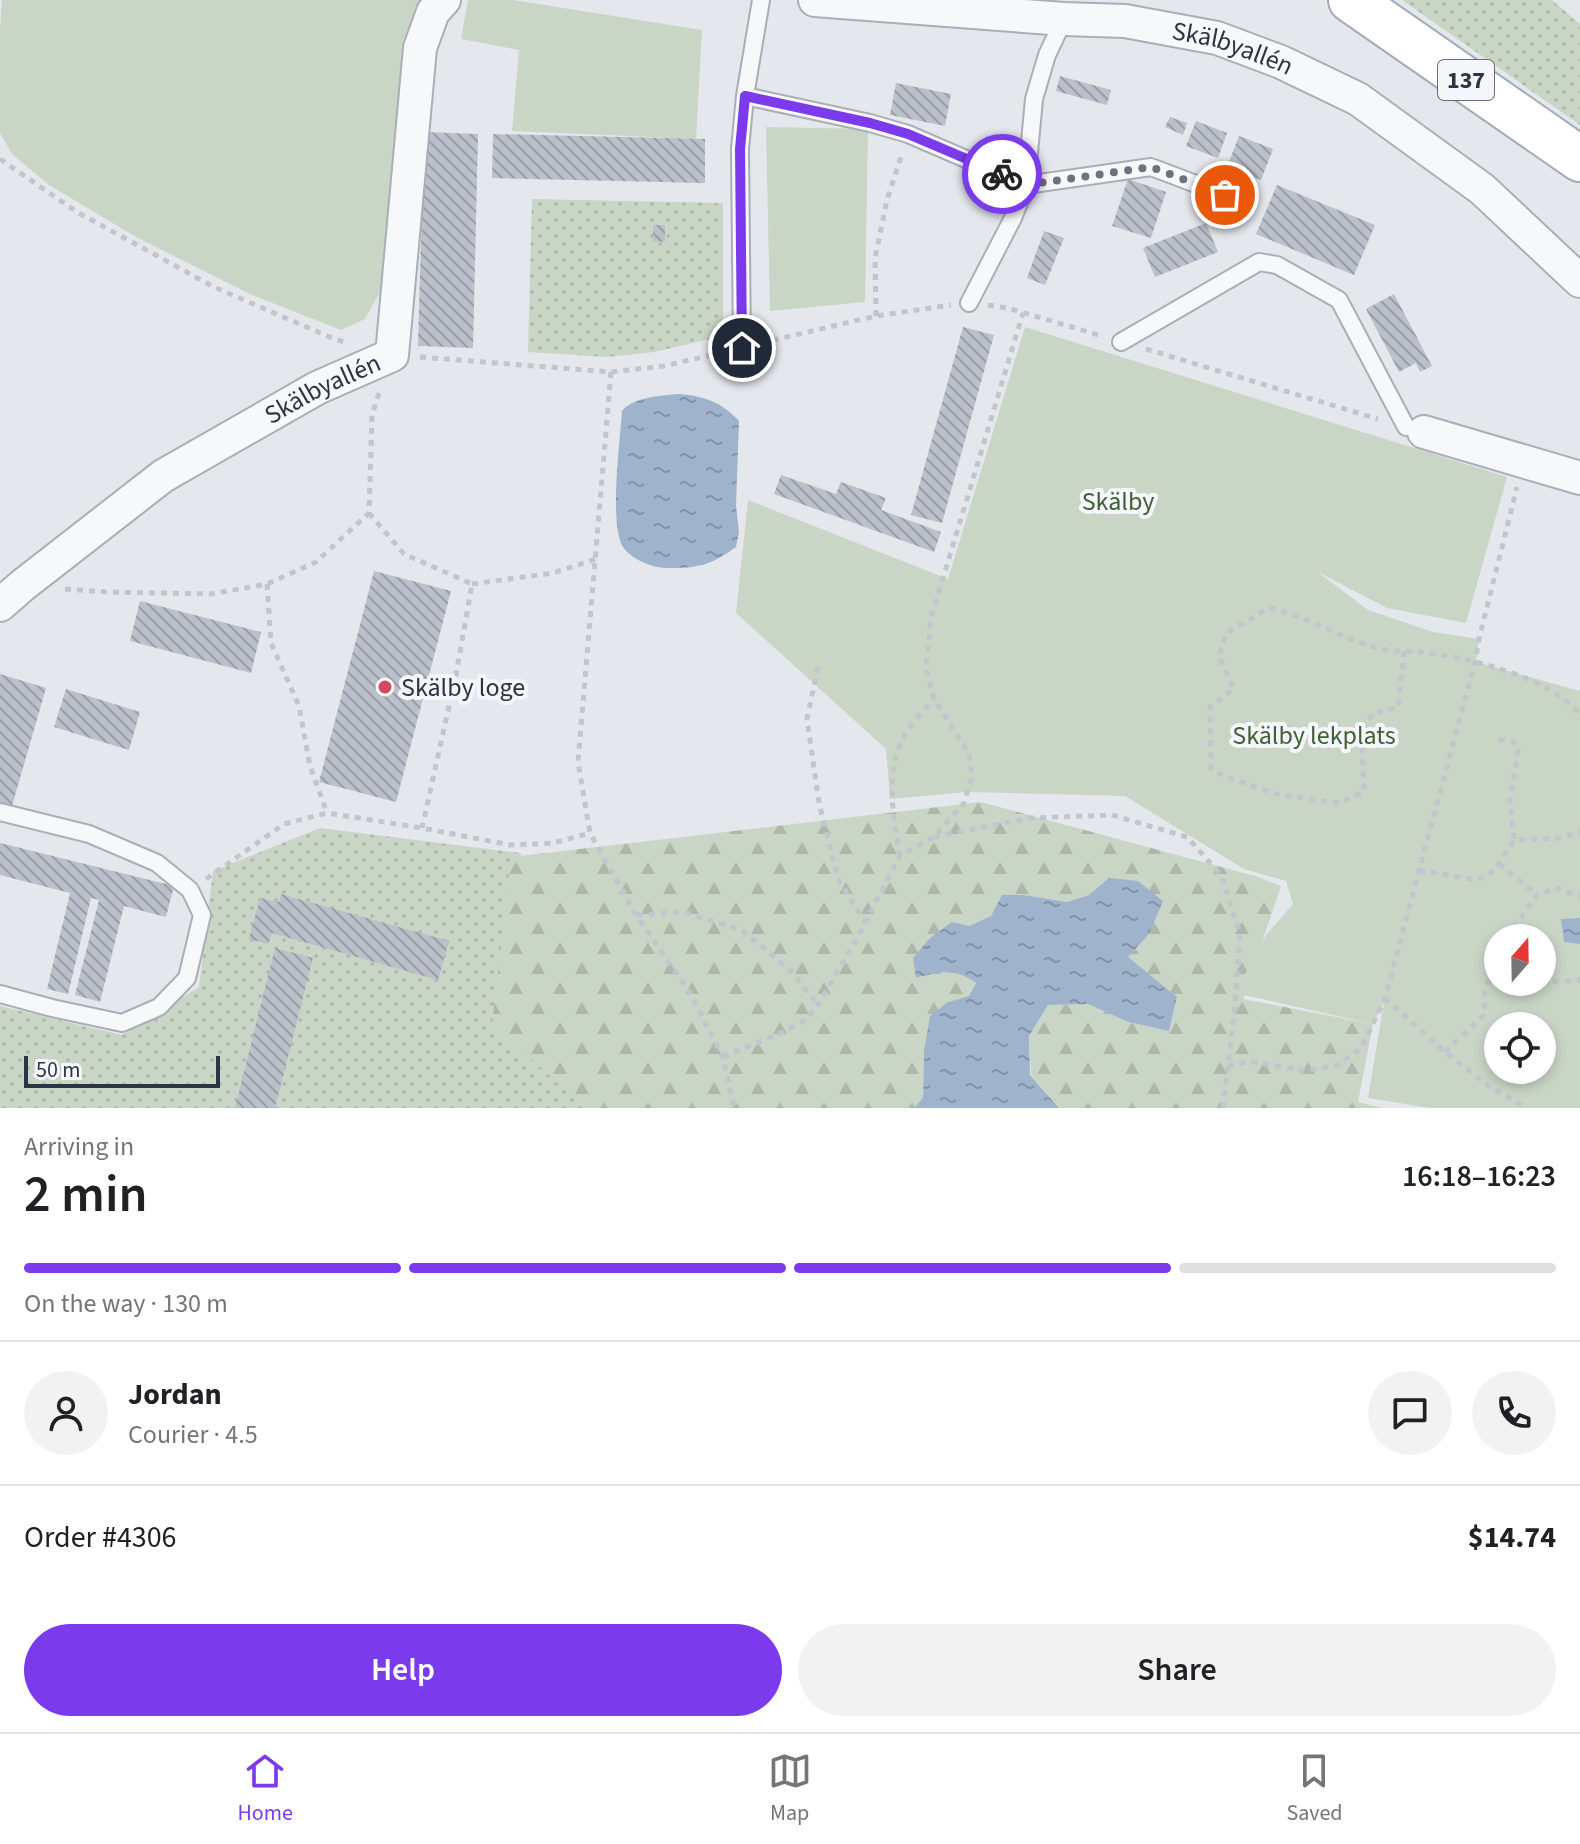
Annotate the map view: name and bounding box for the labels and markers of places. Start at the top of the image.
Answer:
pin [1191,161,1259,229]
pin [708,314,776,382]
place label: Skälby loge [401,669,525,706]
marker: Skälby loge [376,678,394,696]

